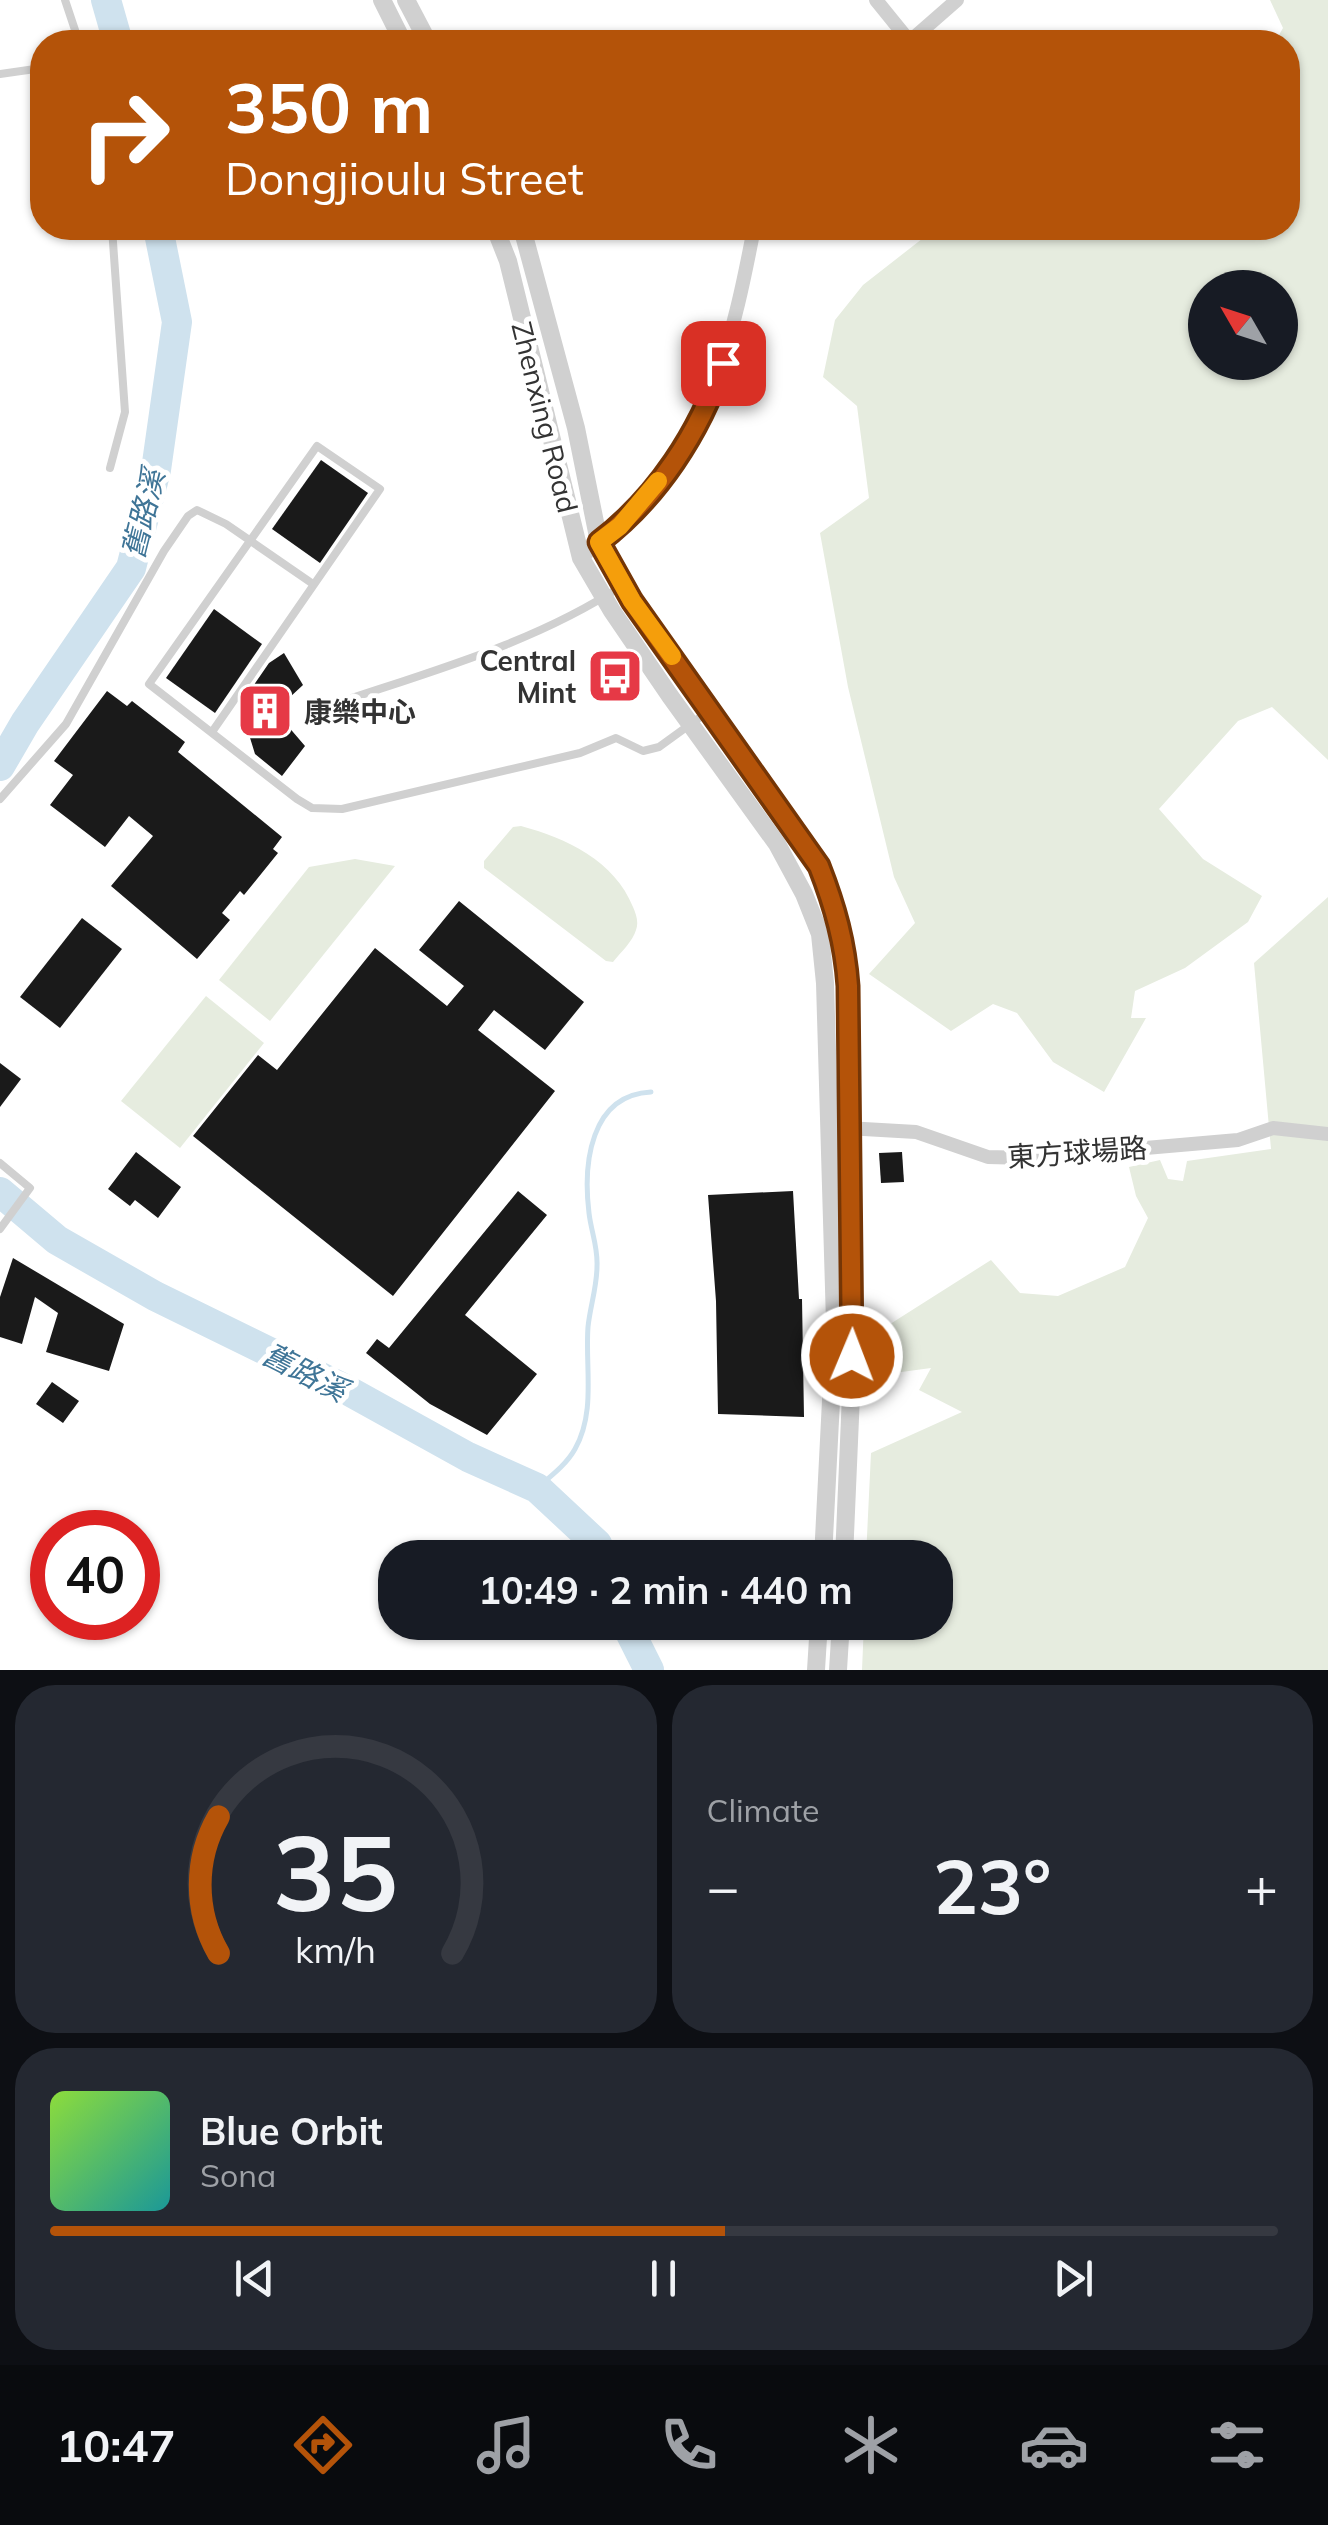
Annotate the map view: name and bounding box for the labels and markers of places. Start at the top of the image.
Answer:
pin [681,321,766,406]
place label: Central Mint [479,643,576,710]
bus stop icon: Central Mint [585,646,645,706]
building icon: 康樂中心 [235,681,295,741]
place label: 康樂中心 [304,694,416,729]

